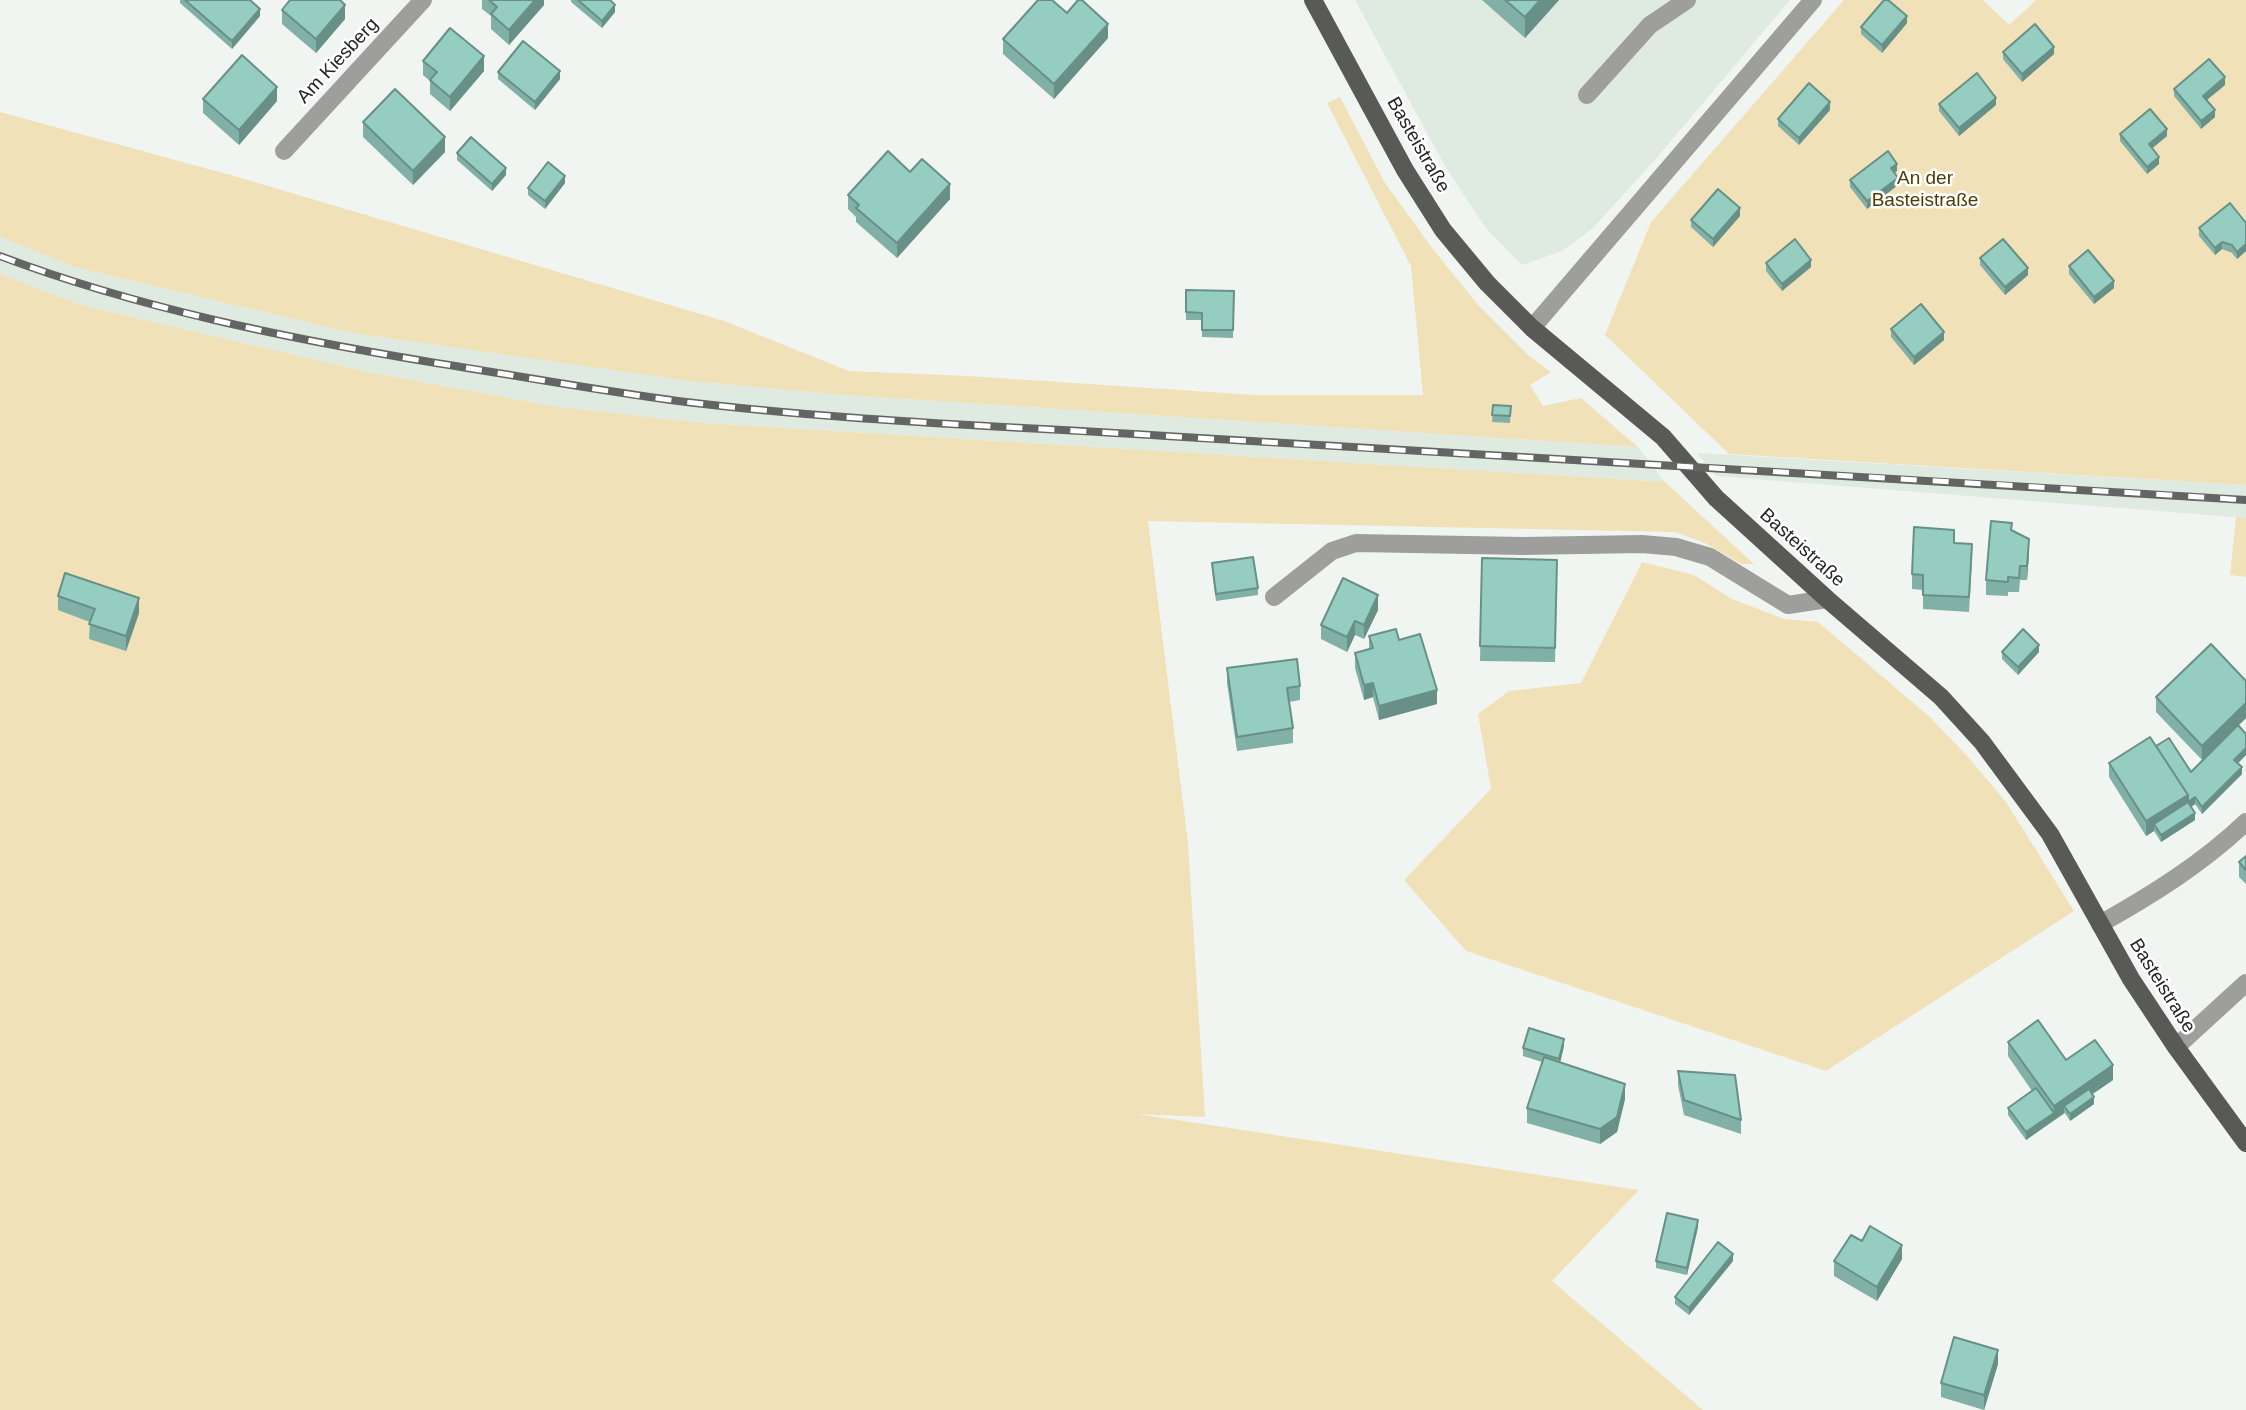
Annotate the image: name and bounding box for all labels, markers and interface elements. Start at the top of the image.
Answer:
street label: Am Kiesberg [293,13,383,109]
street label: Basteistraße [1381,93,1455,197]
park label: An der Basteistraße [1872,168,1978,212]
street label: Basteistraße [1755,504,1849,592]
street label: Basteistraße [2124,935,2200,1037]

